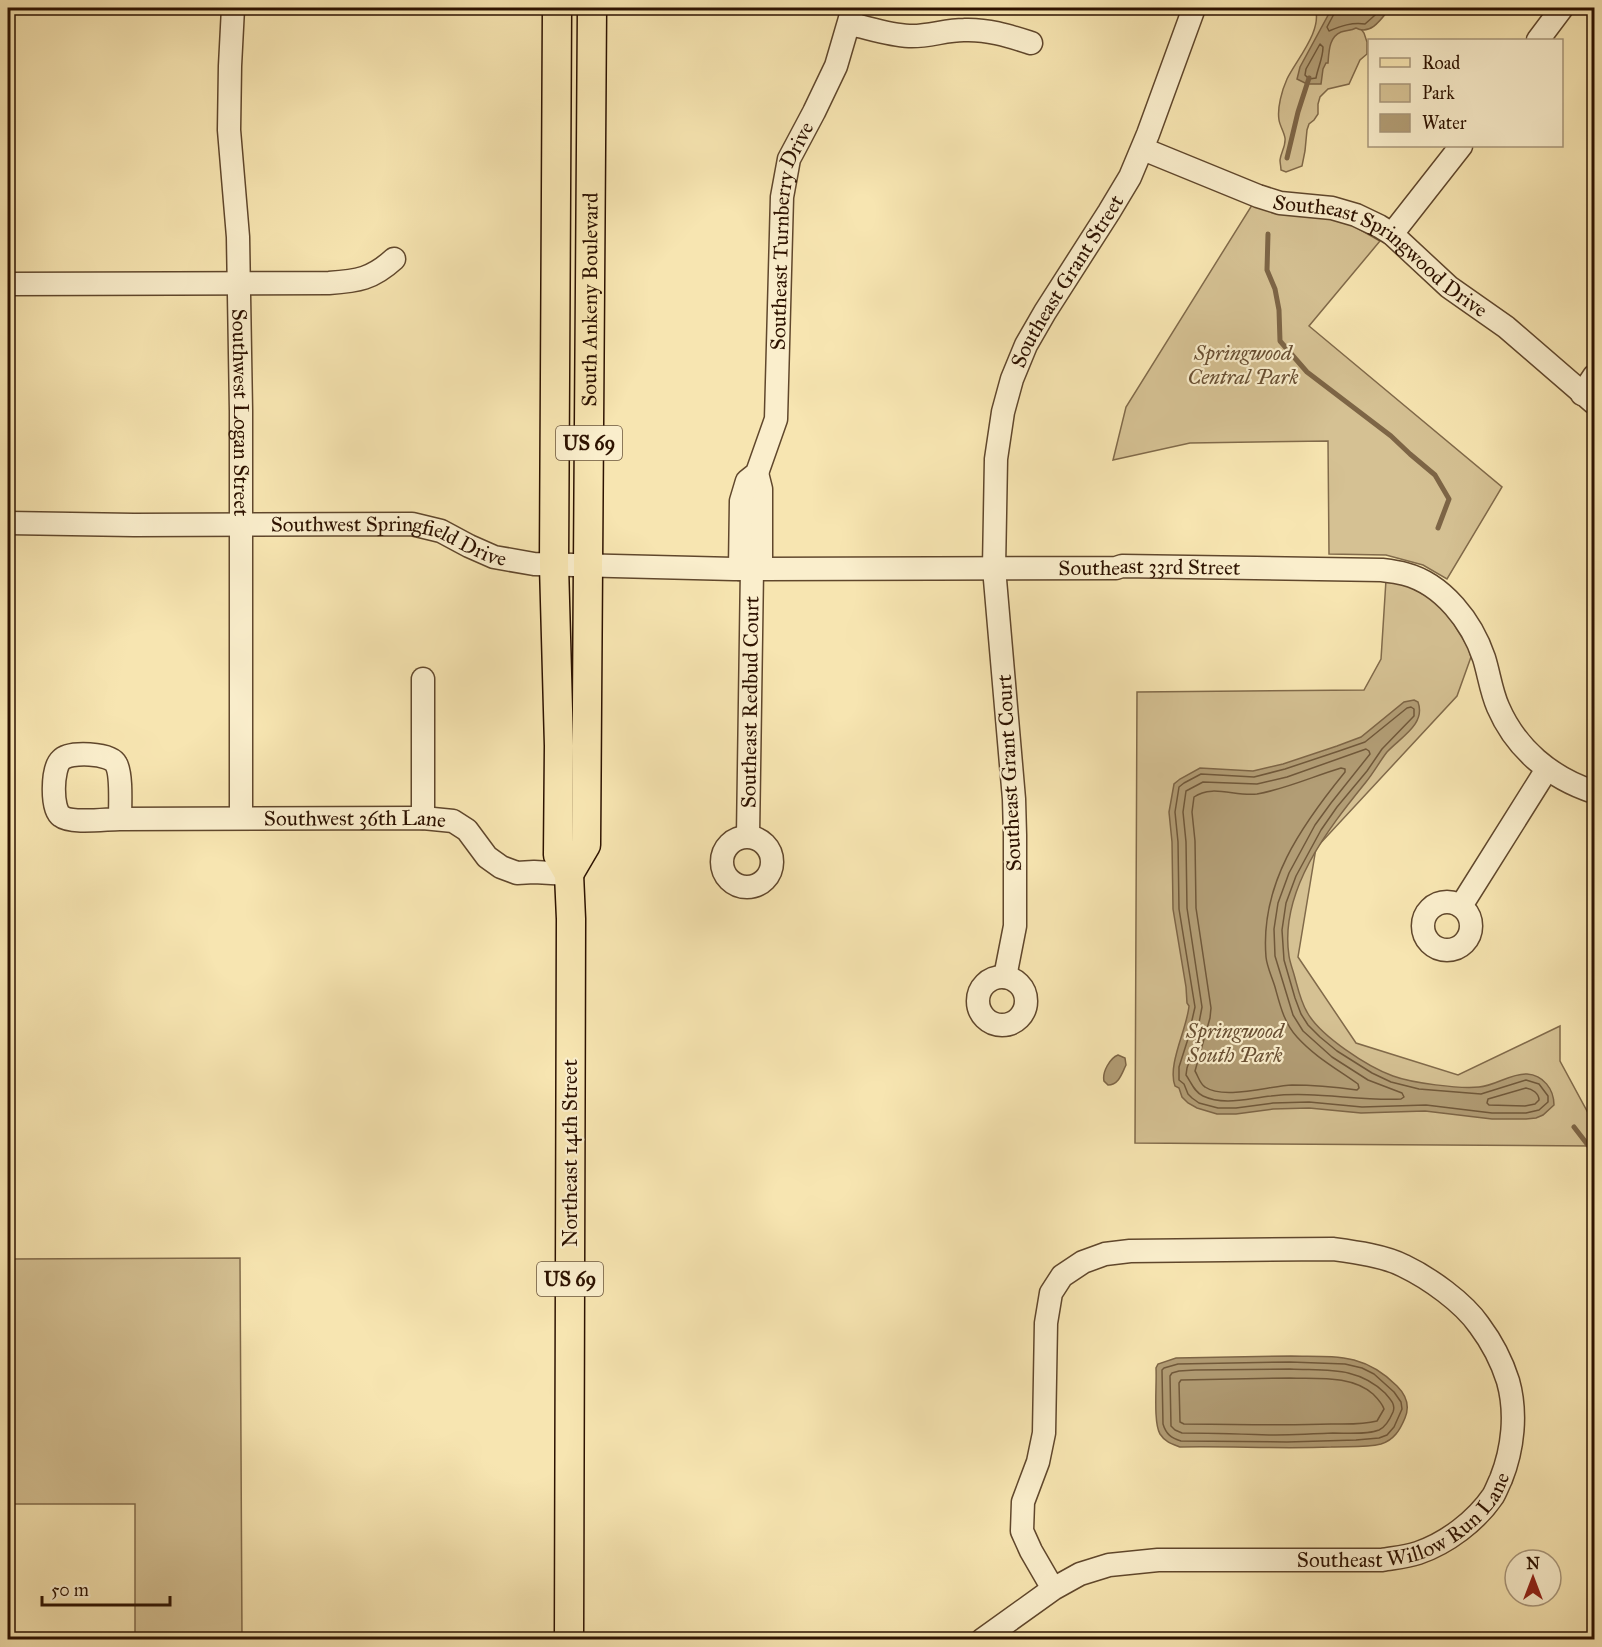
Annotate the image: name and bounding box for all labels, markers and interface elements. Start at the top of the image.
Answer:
legend [1368,39,1563,147]
text: Road [1422,52,1460,74]
text: Park [1422,82,1455,104]
text: Water [1422,112,1467,134]
street label: Southeast Turnberry Drive [765,117,820,351]
street label: Southeast Springwood Drive [1270,189,1493,323]
street label: Southeast Grant Street [1005,190,1130,372]
street label: South Ankeny Boulevard [576,192,604,407]
street label: Southwest Logan Street [226,308,254,517]
park label: Springwood Central Park [1187,340,1299,390]
road number: US 69 [556,426,622,460]
street label: Southwest Springfield Drive [271,511,509,572]
street label: Southeast 33rd Street [1058,553,1241,581]
street label: Southeast Redbud Court [735,595,765,808]
street label: Southeast Grant Court [991,673,1027,872]
street label: Southwest 36th Lane [264,805,447,833]
park label: Springwood South Park [1185,1018,1286,1068]
street label: Northeast 14th Street [557,1058,583,1247]
road number: US 69 [537,1262,603,1296]
street label: Southeast Willow Run Lane [1297,1468,1515,1573]
north arrow [1503,1548,1563,1608]
text: N [1526,1554,1540,1573]
scale bar [42,1569,170,1607]
text: 50 m [51,1579,89,1601]

